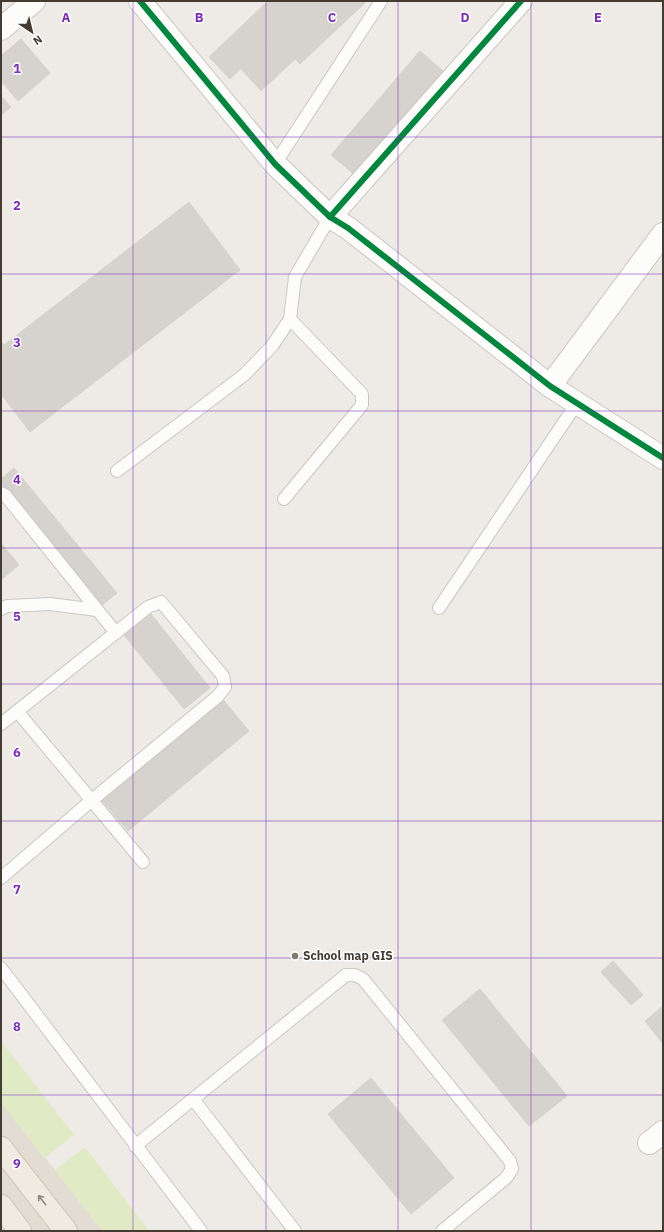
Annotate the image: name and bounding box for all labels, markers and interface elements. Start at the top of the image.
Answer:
text: A [62,9,71,26]
text: B [195,9,204,26]
text: C [328,9,337,26]
text: D [460,9,470,26]
text: E [594,9,602,26]
north arrow [12,12,52,52]
text: N [30,32,45,48]
text: 1 [13,60,21,77]
text: 2 [13,197,21,214]
text: 3 [13,334,21,351]
text: 4 [13,471,21,488]
text: 5 [13,608,21,625]
text: 6 [13,744,21,761]
text: 7 [13,881,21,898]
place label: School map GIS [303,948,393,963]
marker: School map GIS [290,951,300,961]
text: 8 [13,1018,21,1035]
text: 9 [13,1155,21,1172]
one-way arrow [37,1195,46,1206]

